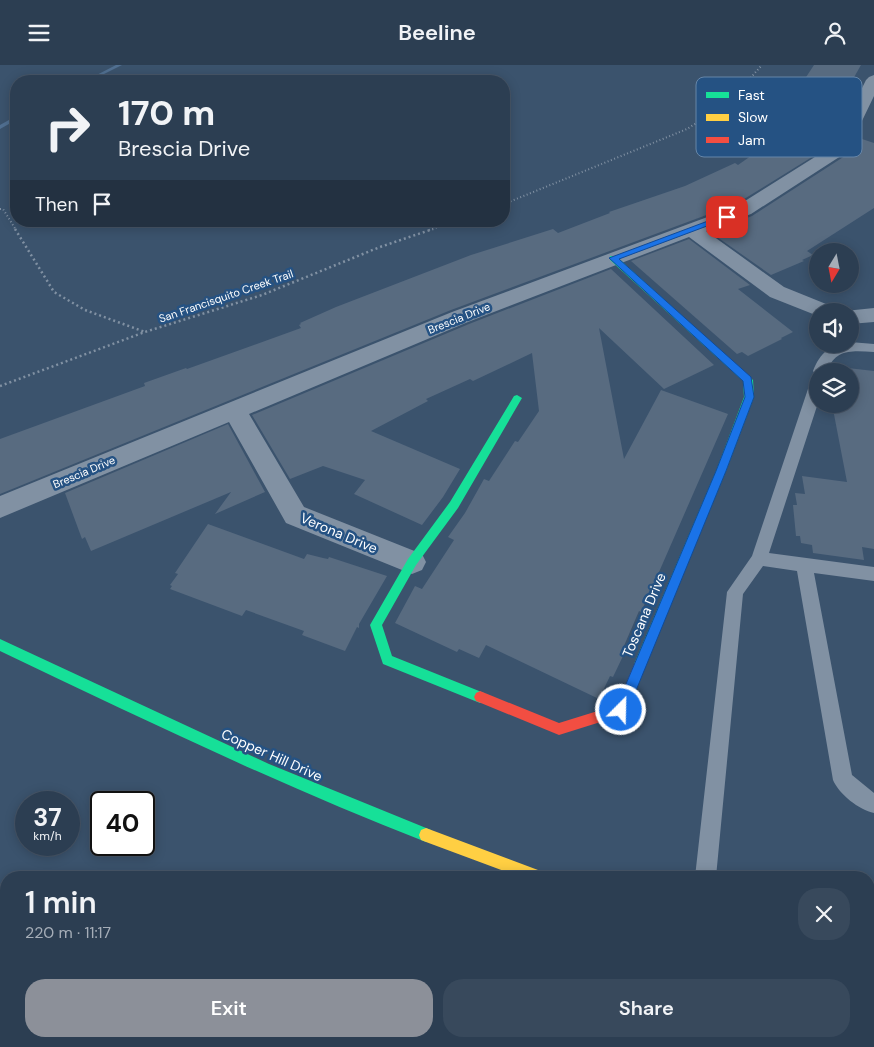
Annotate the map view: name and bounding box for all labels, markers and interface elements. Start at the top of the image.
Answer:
text: Beeline [398,18,476,47]
icon: menu [25,19,53,47]
icon: person [821,19,849,47]
legend [696,77,862,157]
text: Fast [738,86,765,104]
text: 170 m [118,90,215,136]
icon: right [35,95,100,160]
text: Slow [738,108,768,126]
text: Jam [738,131,765,149]
text: Brescia Drive [118,134,250,163]
icon: arrive [88,190,116,218]
text: Then [35,192,78,217]
pin [706,196,748,238]
icon: arrive [713,203,741,231]
north arrow [809,243,859,293]
map controls [809,243,859,413]
street label: San Francisquito Creek Trail [157,266,295,326]
street label: Brescia Drive [426,299,492,337]
button: sound [809,303,859,353]
button: layers [809,363,859,413]
street label: Brescia Drive [51,453,117,491]
street label: Verona Drive [298,509,380,557]
street label: Toscana Drive [618,570,670,660]
position arrow [594,683,646,735]
street label: Copper Hill Drive [219,725,325,785]
speed limit sign: 40 [90,791,155,856]
text: 37 [33,801,62,834]
text: km/h [33,828,62,844]
text: 1 min [25,883,97,922]
button: close [798,888,850,940]
text: 220 m · 11:17 [25,922,111,943]
button: Exit [25,979,433,1037]
button: Share [443,979,850,1037]

